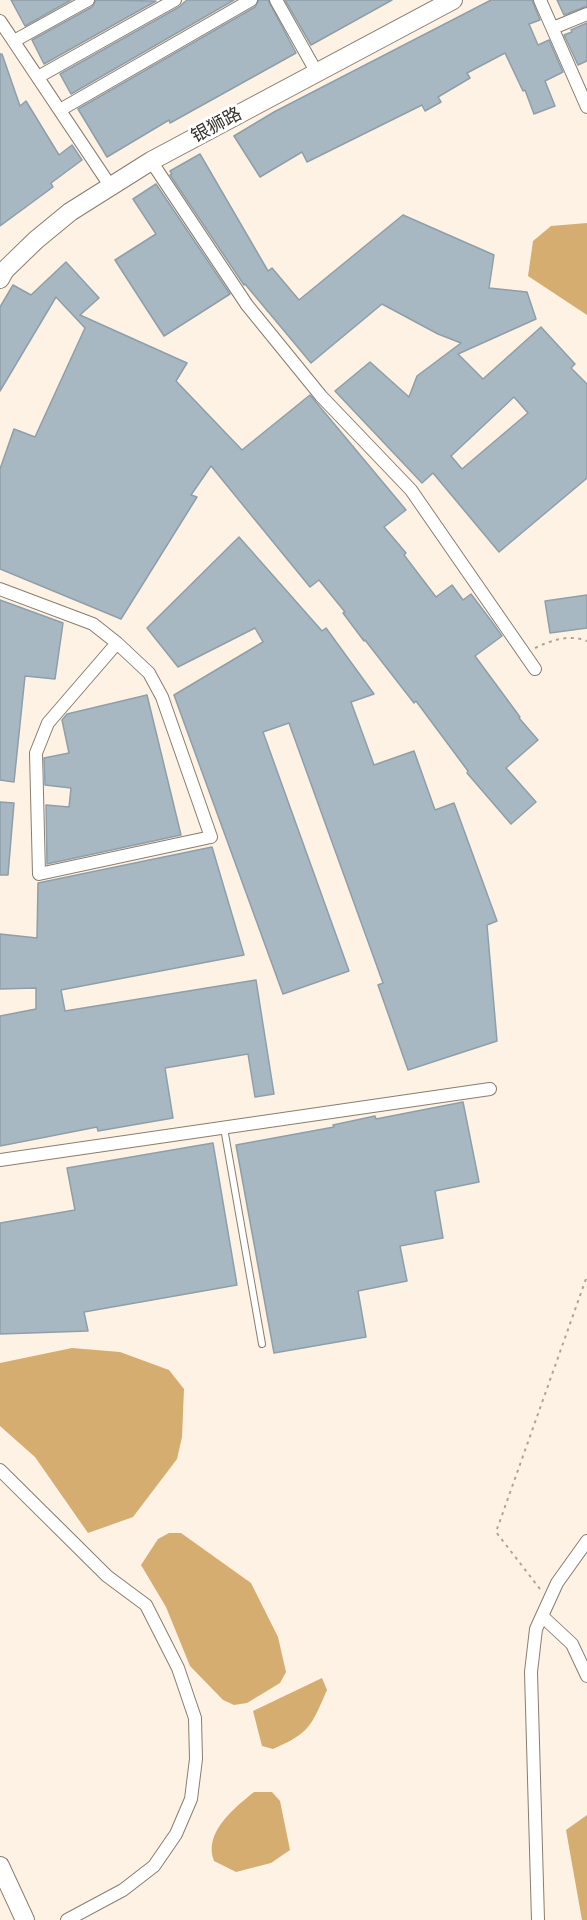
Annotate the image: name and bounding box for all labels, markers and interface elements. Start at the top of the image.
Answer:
street label: 银狮路 [188,104,246,148]

